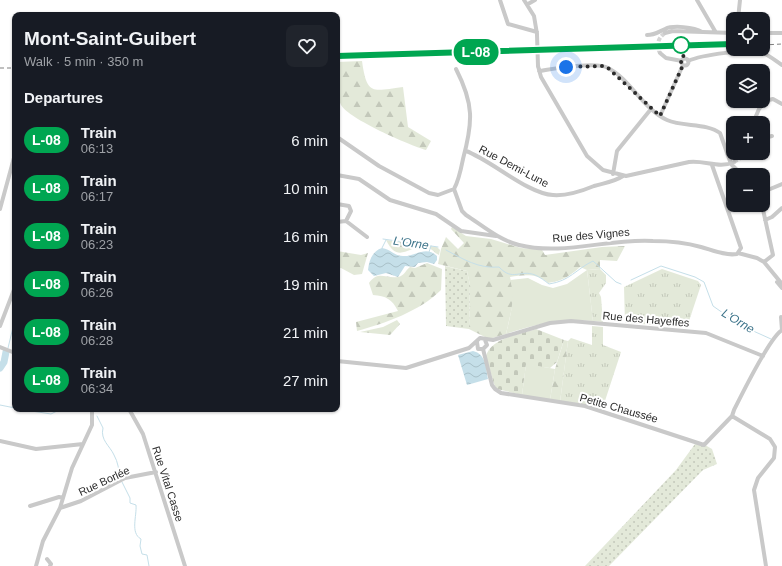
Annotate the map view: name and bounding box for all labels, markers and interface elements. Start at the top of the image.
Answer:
map controls [726,12,770,212]
button: locate [726,12,770,56]
button: heart [286,25,328,67]
text: Mont-Saint-Guibert [24,28,196,49]
unlabelled marker [672,36,690,54]
line badge: L-08 [448,39,504,65]
text: L-08 [462,44,490,60]
text: Walk · 5 min · 350 m [24,54,143,69]
your location [556,57,576,77]
button: layers [726,64,770,108]
text: Departures [24,89,103,106]
button: + [726,116,770,160]
text: Train [81,124,117,141]
text: L-08 [32,132,61,148]
text: 6 min [291,132,328,149]
text: 06:13 [81,141,113,156]
street label: Rue Demi-Lune [477,143,551,189]
button: − [726,168,770,212]
text: Train [81,172,117,189]
text: L-08 [32,180,61,196]
text: 10 min [283,180,328,197]
text: 06:17 [81,189,113,204]
text: Train [81,220,117,237]
street label: Rue des Vignes [552,226,631,244]
text: L-08 [32,228,61,244]
text: 16 min [283,228,328,245]
water label: L'Orne [392,234,430,252]
text: 06:23 [81,237,113,252]
text: Train [81,268,117,285]
text: L-08 [32,276,61,292]
text: 19 min [283,276,328,293]
text: 06:26 [81,285,113,300]
water label: L'Orne [719,306,757,336]
street label: Rue des Hayeffes [602,309,690,329]
text: Train [81,316,117,333]
text: L-08 [32,324,61,340]
text: 21 min [283,324,328,341]
text: 06:28 [81,333,113,348]
text: Train [81,364,117,381]
text: L-08 [32,372,61,388]
text: 27 min [283,372,328,389]
text: 06:34 [81,381,113,396]
street label: Petite Chaussée [579,391,659,425]
street label: Rue Vital Casse [150,445,186,523]
street label: Rue Borlée [77,464,131,498]

